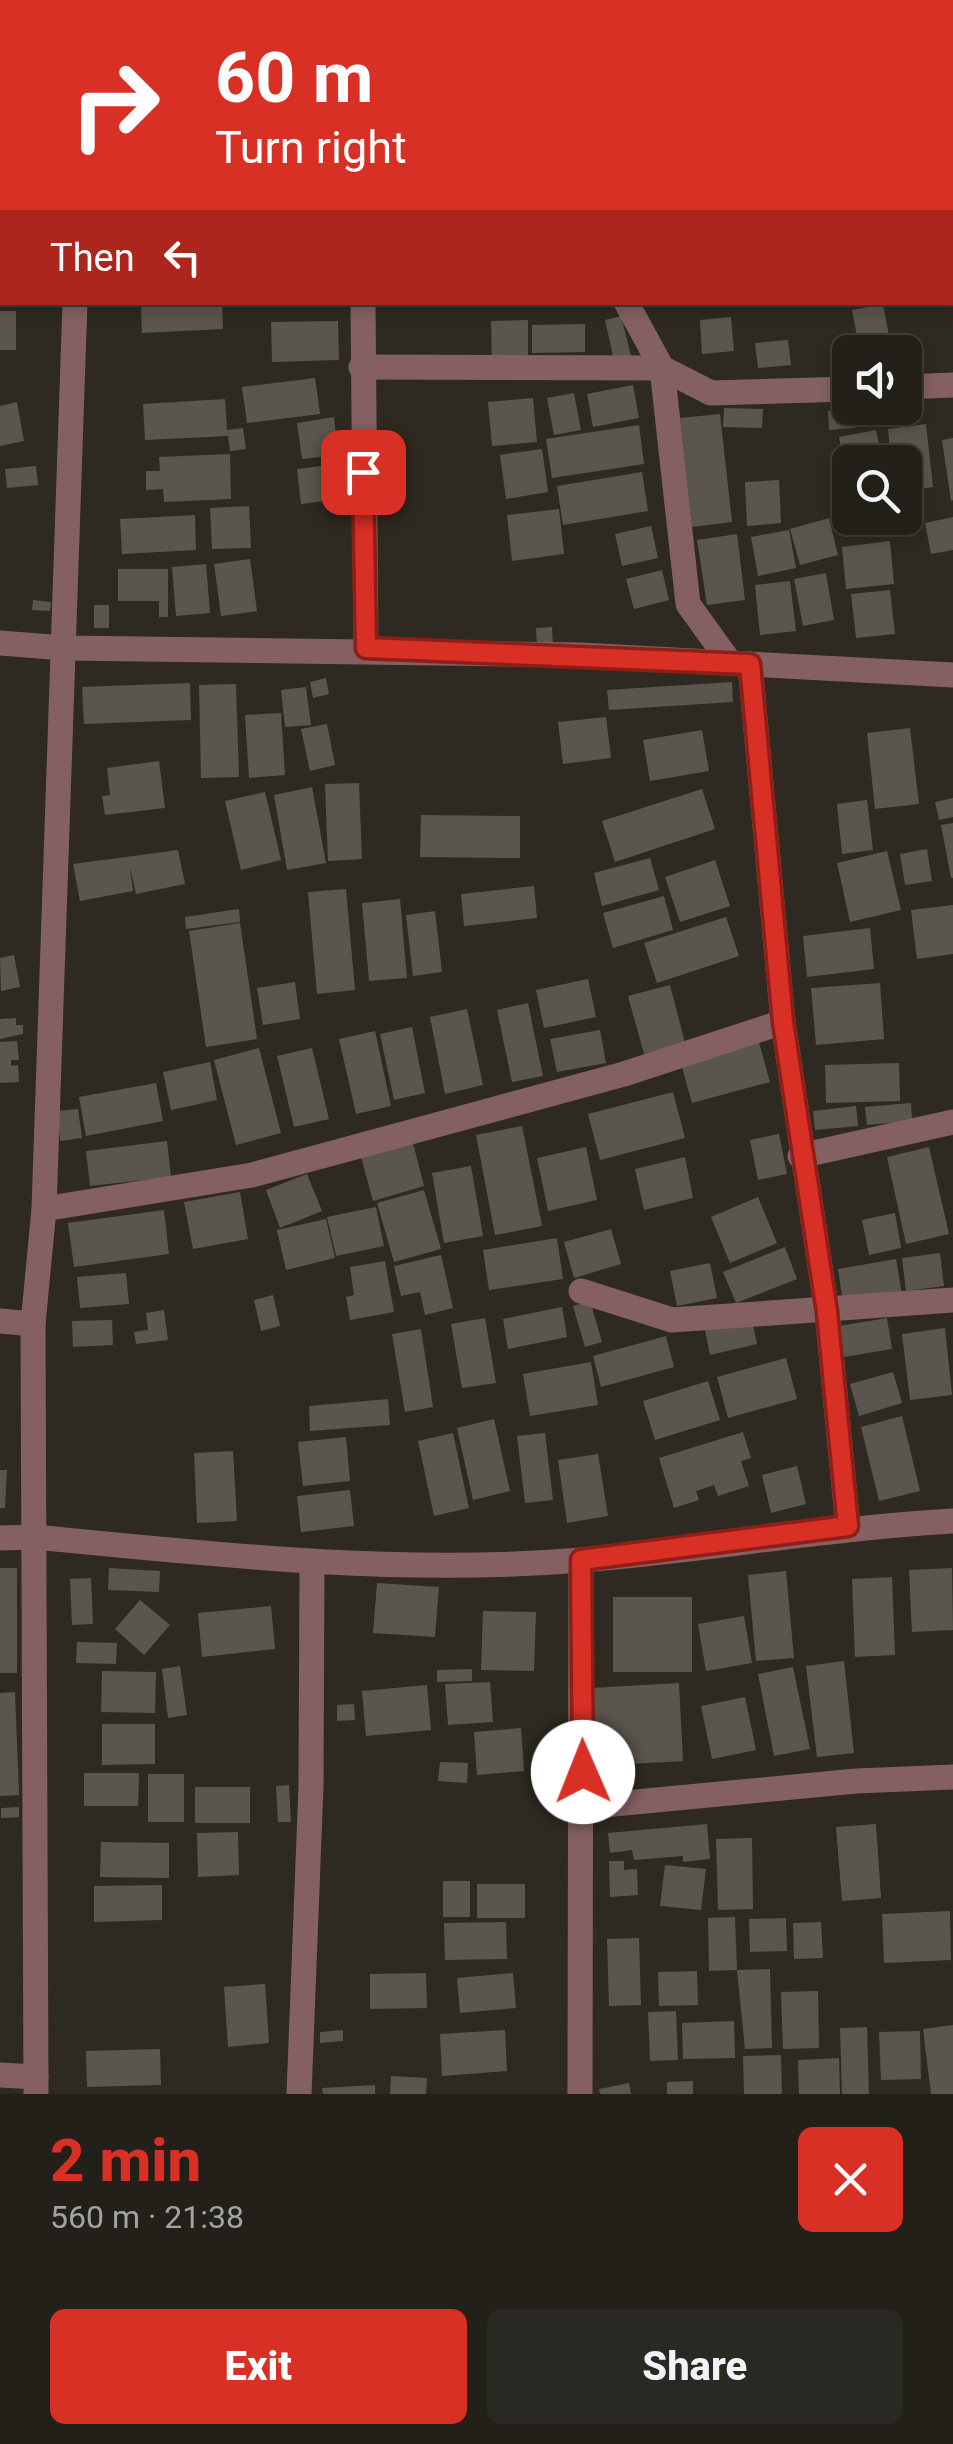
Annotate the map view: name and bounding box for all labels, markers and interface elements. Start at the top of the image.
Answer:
text: 60 m [215,37,373,119]
icon: right [50,40,180,170]
text: Turn right [215,121,407,174]
icon: left [155,230,210,285]
text: Then [50,236,135,280]
map controls [832,335,922,535]
button: sound [832,335,922,425]
pin [321,430,406,515]
icon: arrive [336,445,391,500]
button: search [832,445,922,535]
position arrow [531,1720,635,1824]
text: 2 min [50,2125,201,2196]
button: close [798,2127,903,2232]
text: 560 m · 21:38 [50,2198,244,2236]
button: Exit [50,2309,467,2424]
button: Share [487,2309,903,2424]

